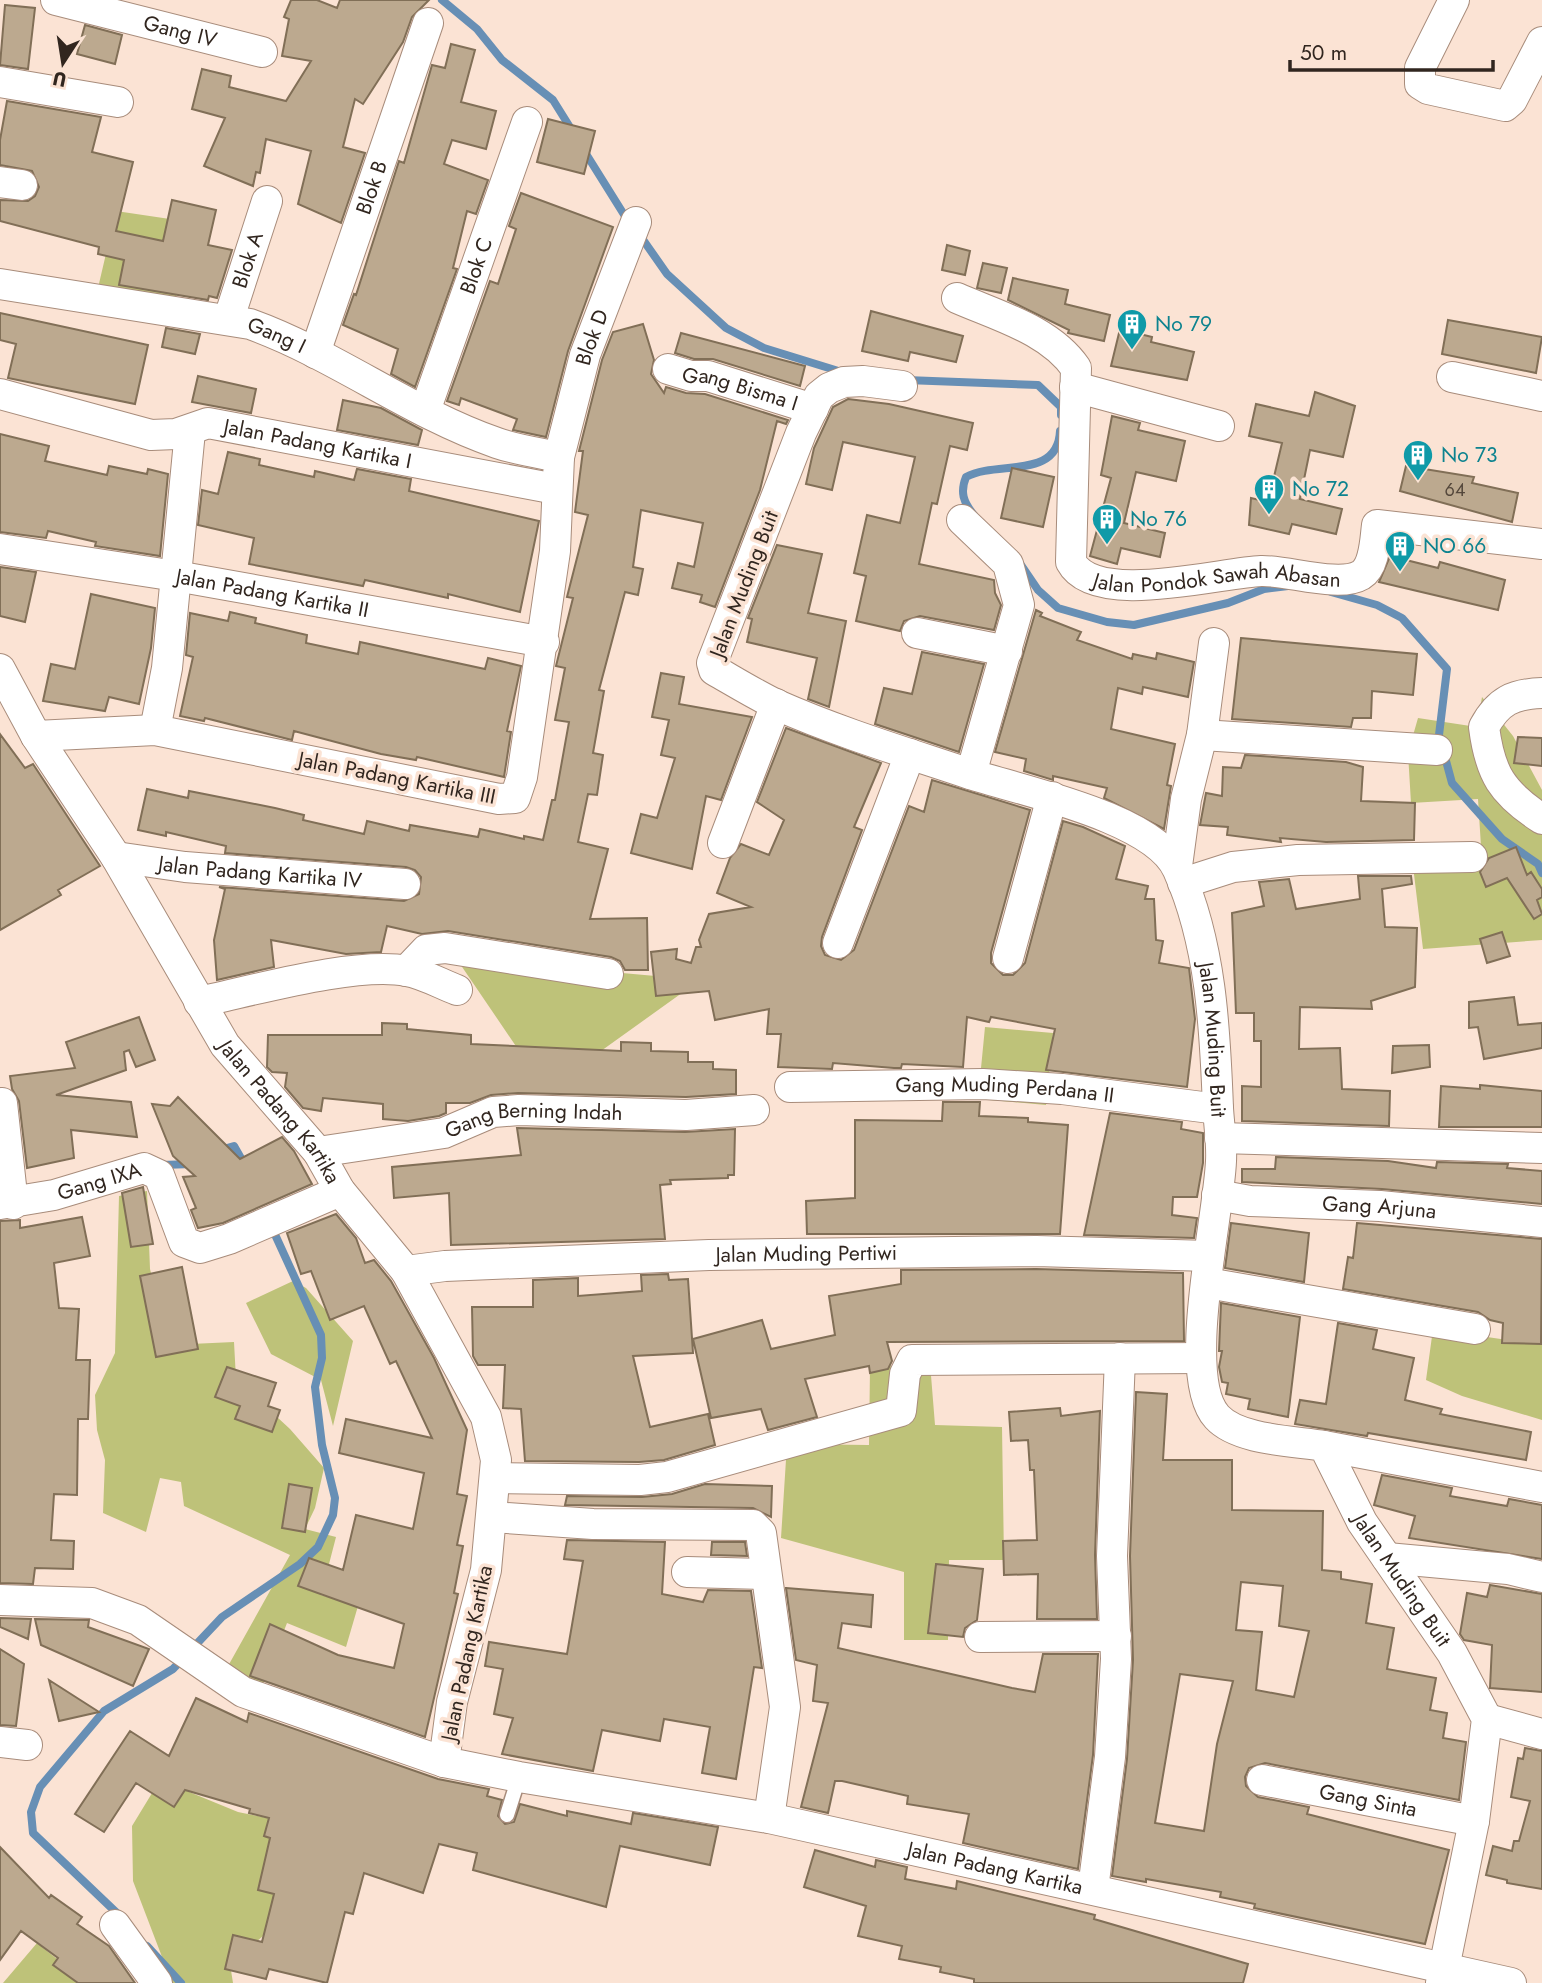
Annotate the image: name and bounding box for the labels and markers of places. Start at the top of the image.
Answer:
building icon: No 79 [1115,307,1149,351]
place label: No 79 [1155,309,1212,339]
building icon: No 73 [1401,438,1435,482]
place label: No 73 [1441,440,1498,470]
building icon: No 72 [1252,472,1286,516]
place label: No 72 [1292,474,1349,504]
building icon: No 76 [1090,502,1124,546]
place label: No 76 [1130,504,1187,534]
building icon: NO 66 [1383,529,1417,573]
place label: NO 66 [1423,531,1486,561]

